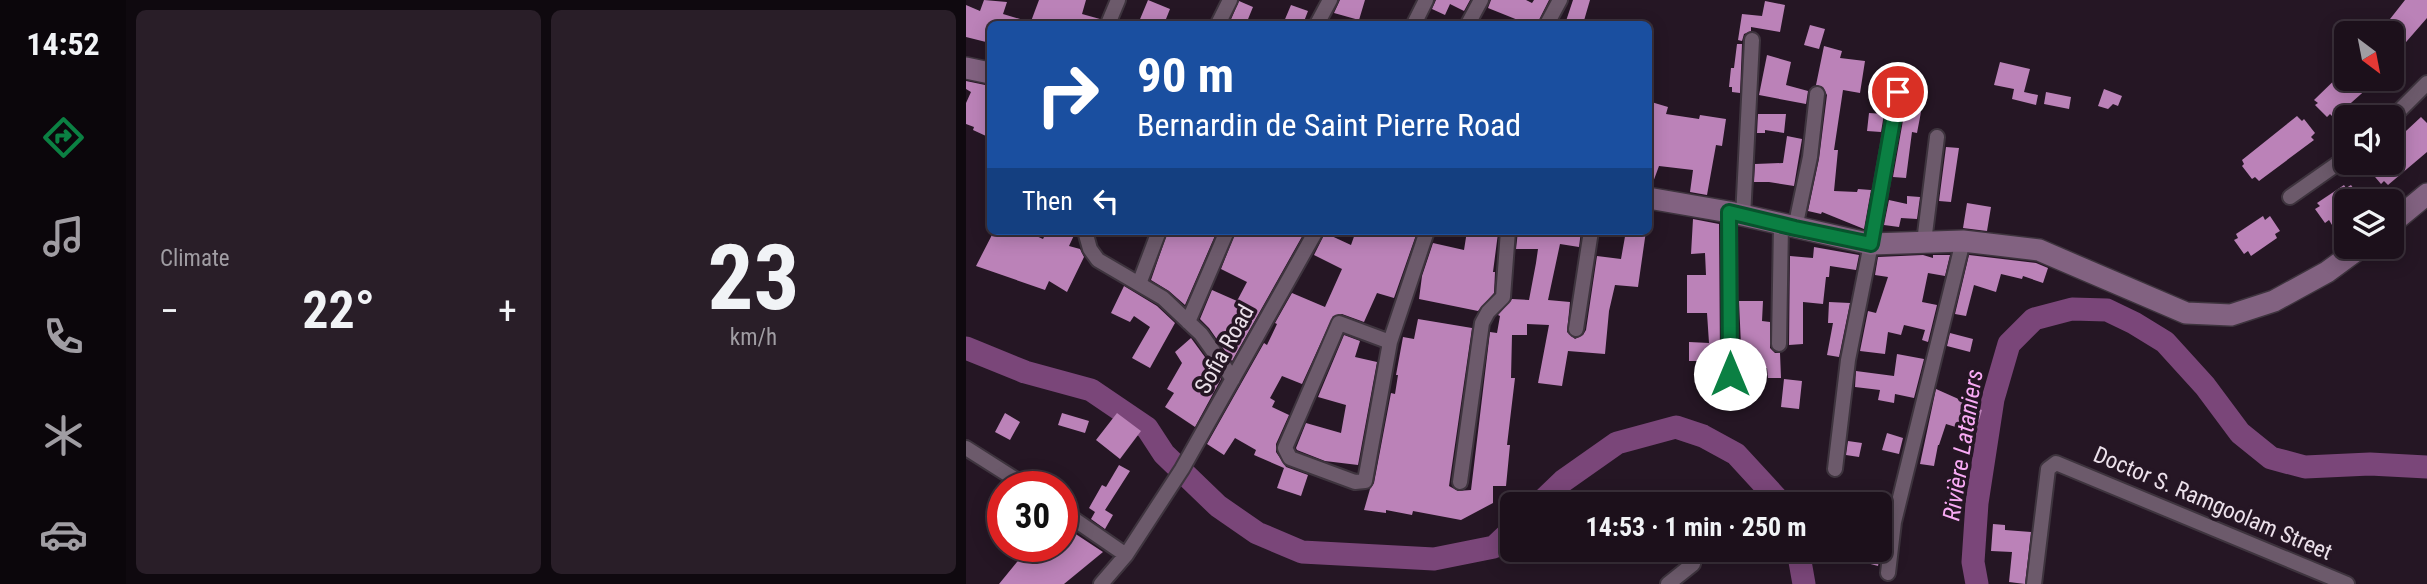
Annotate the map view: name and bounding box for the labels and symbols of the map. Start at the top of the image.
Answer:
north arrow [2334,21,2404,91]
pin [1868,62,1928,122]
street label: Sofia Road [1189,300,1260,398]
position arrow [1693,337,1767,411]
water label: Rivière Lataniers [1937,367,1989,523]
street label: Doctor S. Ramgoolam Street [2089,441,2336,566]
speed limit sign: 30 [987,471,1078,562]

